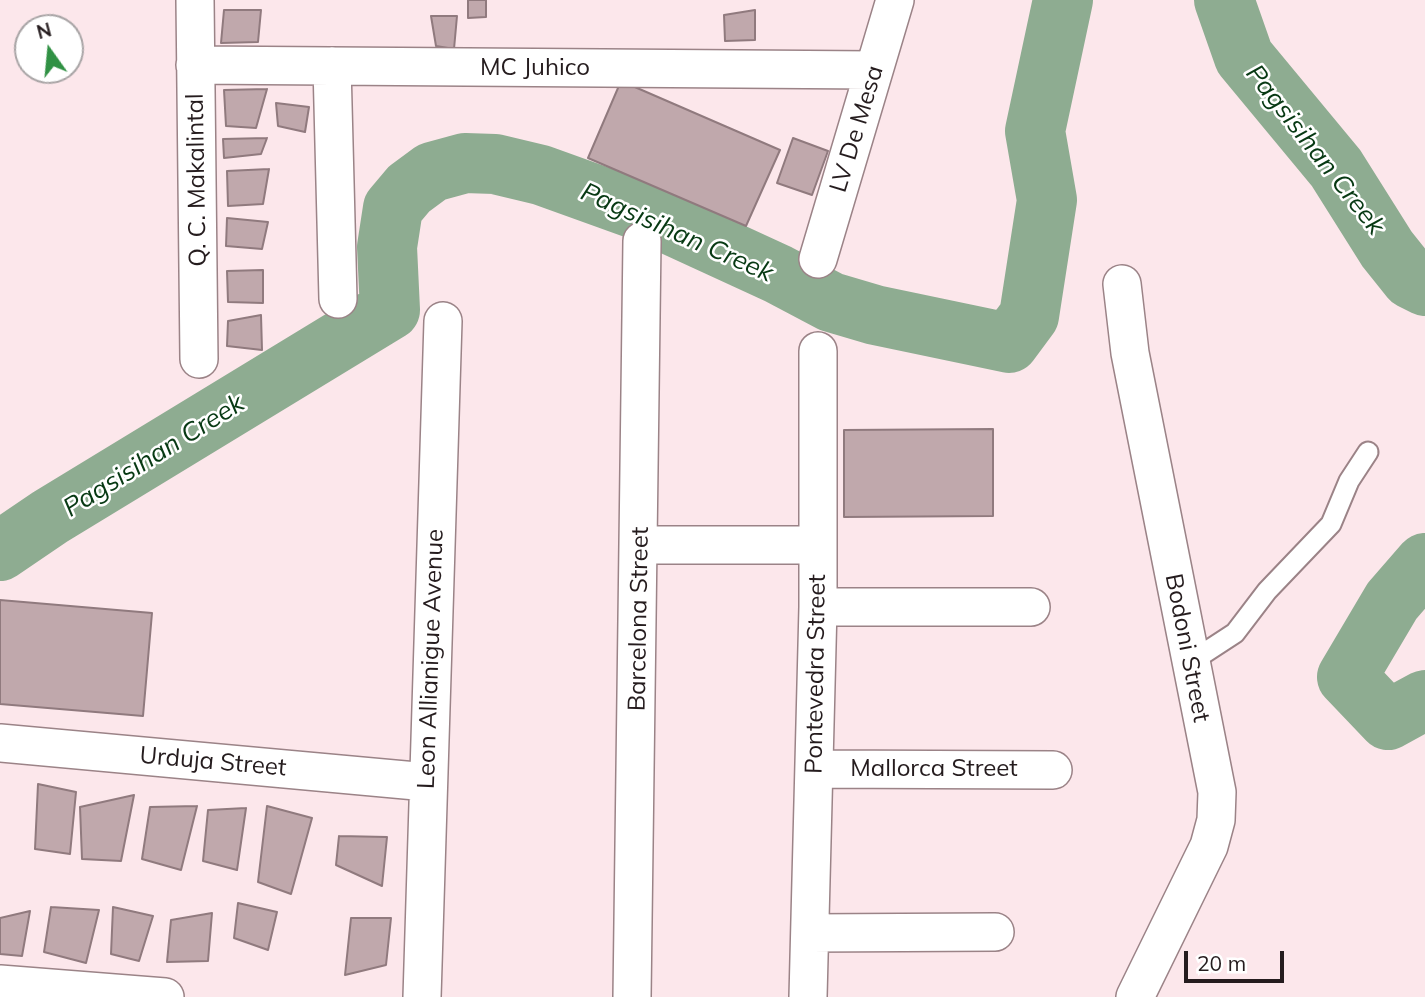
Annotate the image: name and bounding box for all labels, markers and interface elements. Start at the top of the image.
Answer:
north arrow [14,14,84,84]
text: N [34,17,54,44]
street label: MC Juhico [480,54,590,82]
water label: Pagsisihan Creek [1239,59,1391,241]
street label: LV De Mesa [824,62,890,196]
street label: Q. C. Makalintal [181,93,213,267]
water label: Pagsisihan Creek [576,177,778,289]
water label: Pagsisihan Creek [58,388,250,524]
street label: Barcelona Street [623,527,655,711]
street label: Leon Allianigue Avenue [412,528,450,790]
street label: Bodoni Street [1159,571,1215,725]
street label: Pontevedra Street [800,574,832,774]
street label: Urduja Street [138,741,288,783]
street label: Mallorca Street [850,755,1018,783]
scale bar [1187,937,1287,981]
text: 20 m [1197,950,1246,976]

